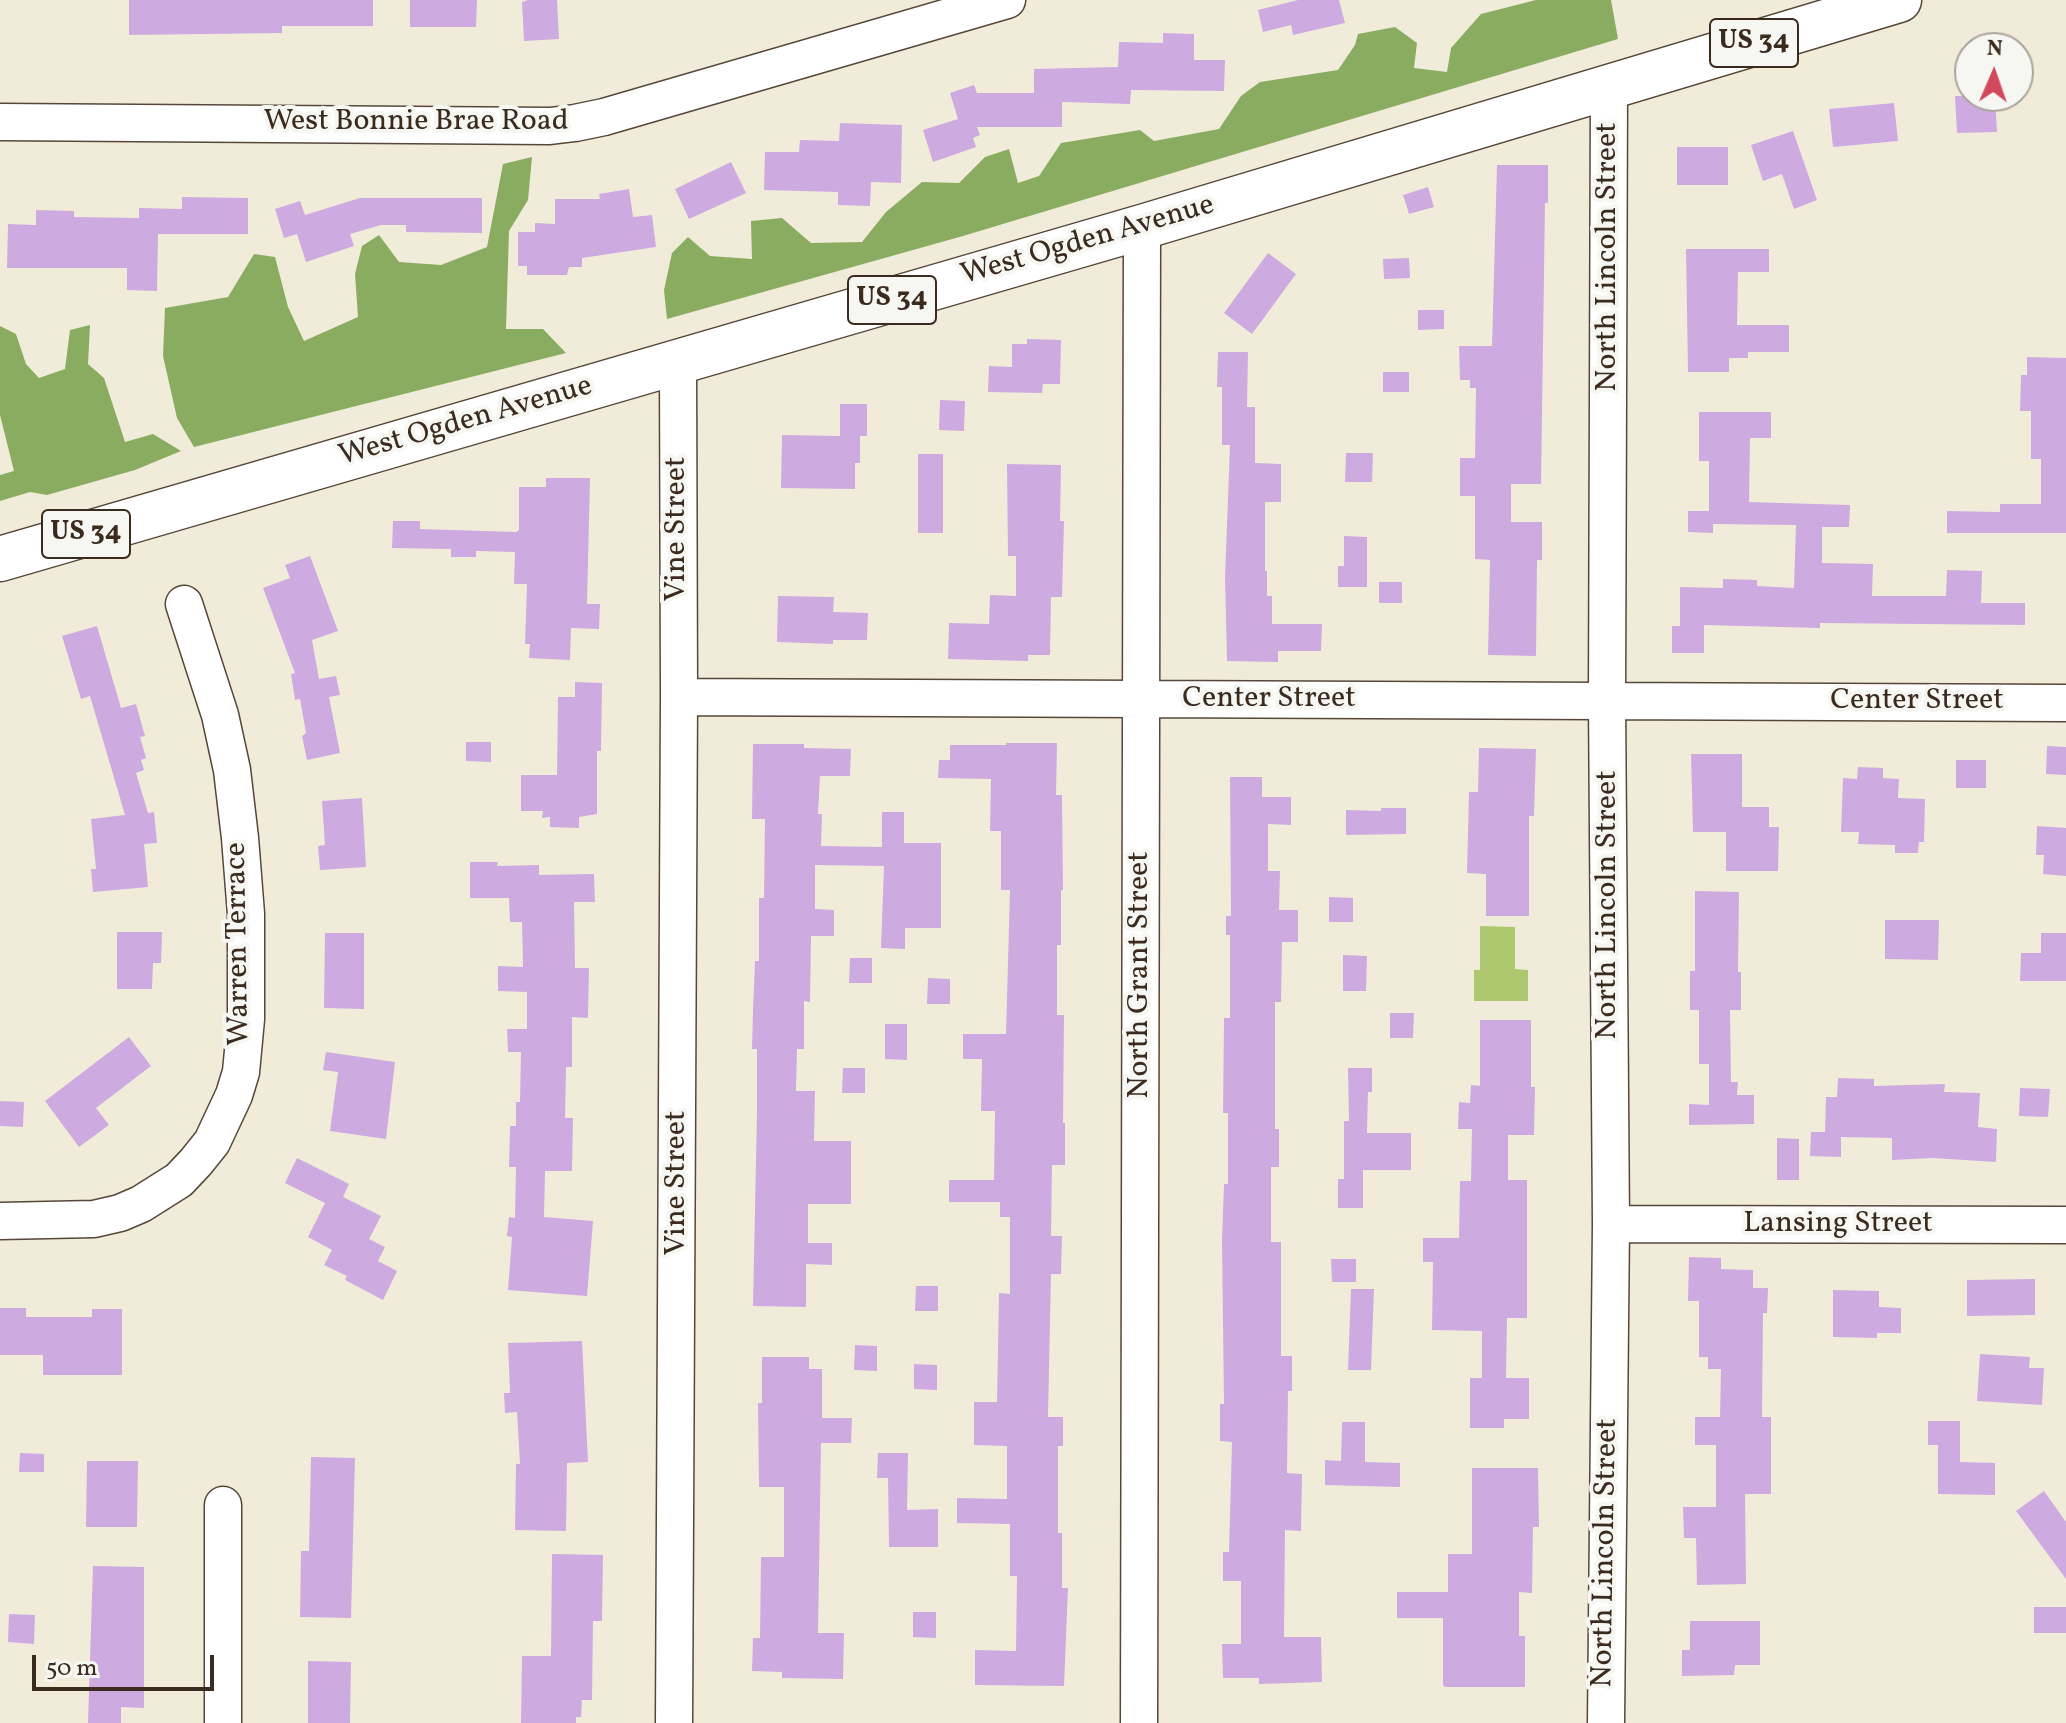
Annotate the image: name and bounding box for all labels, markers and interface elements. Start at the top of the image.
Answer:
road number: US 34 [1710,19,1798,67]
north arrow [1954,32,2034,112]
text: N [1986,34,2003,65]
street label: West Bonnie Brae Road [263,105,569,141]
street label: North Lincoln Street [1591,122,1627,392]
street label: West Ogden Avenue [957,189,1219,295]
road number: US 34 [848,276,936,324]
street label: West Ogden Avenue [335,370,597,476]
street label: Vine Street [660,457,696,601]
road number: US 34 [42,510,130,558]
street label: Center Street [1182,682,1356,718]
street label: Center Street [1830,684,2004,720]
street label: North Lincoln Street [1591,770,1627,1040]
street label: Warren Terrace [220,842,260,1046]
street label: North Grant Street [1123,851,1159,1099]
street label: Vine Street [660,1111,696,1255]
street label: Lansing Street [1743,1207,1933,1243]
street label: North Lincoln Street [1587,1418,1627,1688]
scale bar [36,1639,218,1689]
text: 50 m [46,1652,98,1686]

